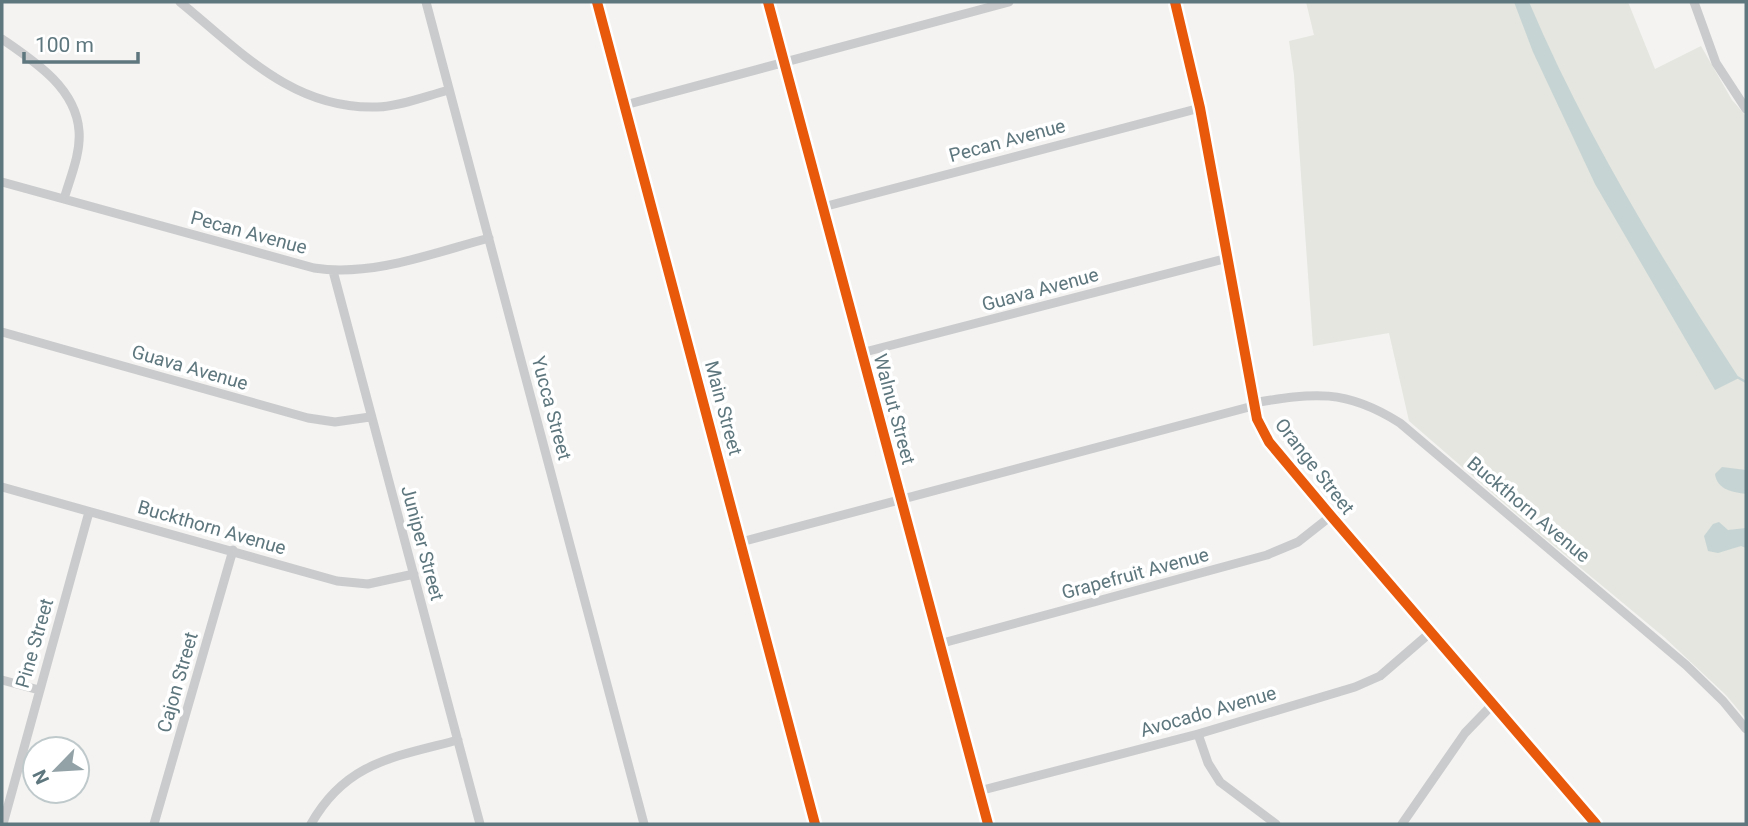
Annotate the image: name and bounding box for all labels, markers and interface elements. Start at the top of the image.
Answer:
scale bar [24,21,138,65]
text: 100 m [35,33,94,57]
street label: Pecan Avenue [946,114,1068,167]
street label: Pecan Avenue [188,206,310,259]
street label: Guava Avenue [979,263,1101,316]
street label: Guava Avenue [129,340,251,395]
street label: Walnut Street [869,351,920,467]
street label: Yucca Street [527,354,576,463]
street label: Main Street [700,358,747,458]
street label: Orange Street [1270,414,1359,519]
street label: Buckthorn Avenue [1463,451,1595,567]
street label: Juniper Street [396,483,449,603]
street label: Buckthorn Avenue [135,495,289,560]
street label: Grapefruit Avenue [1059,543,1211,604]
street label: Pine Street [11,596,58,691]
street label: Cajon Street [152,629,203,735]
street label: Avocado Avenue [1137,681,1279,742]
north arrow [21,735,91,805]
text: N [28,766,54,788]

